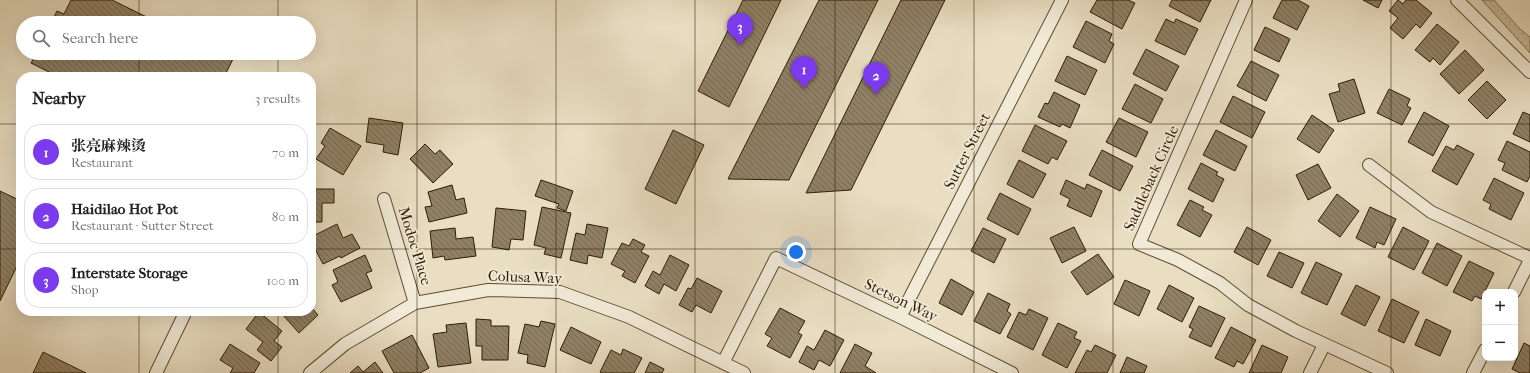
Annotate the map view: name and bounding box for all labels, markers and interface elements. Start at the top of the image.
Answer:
pin: 3 [727,13,753,46]
search box [16,16,316,60]
icon: search [30,27,52,49]
text: Search here [62,29,138,47]
pin: 1 [791,56,817,89]
pin: 2 [863,62,889,95]
text: Nearby [32,88,86,108]
text: 3 results [255,91,300,106]
street label: Sutter Street [940,109,994,192]
street label: Saddleback Circle [1120,122,1183,234]
text: 张亮麻辣烫 [71,137,146,155]
text: 1 [44,145,48,160]
text: 70 m [272,145,299,160]
text: Restaurant [71,155,133,170]
text: Haidilao Hot Pot [71,200,178,218]
street label: Modoc Place [395,205,436,288]
text: 2 [43,209,49,224]
text: 80 m [272,209,299,224]
text: Restaurant · Sutter Street [71,218,214,233]
your location [786,242,806,262]
text: Interstate Storage [71,264,188,282]
street label: Colusa Way [488,267,563,287]
text: 3 [43,273,49,288]
text: 100 m [266,273,299,288]
street label: Stetson Way [861,275,941,326]
text: Shop [71,282,99,297]
map controls [1482,289,1518,361]
button: + [1482,289,1518,325]
button: − [1482,325,1518,361]

